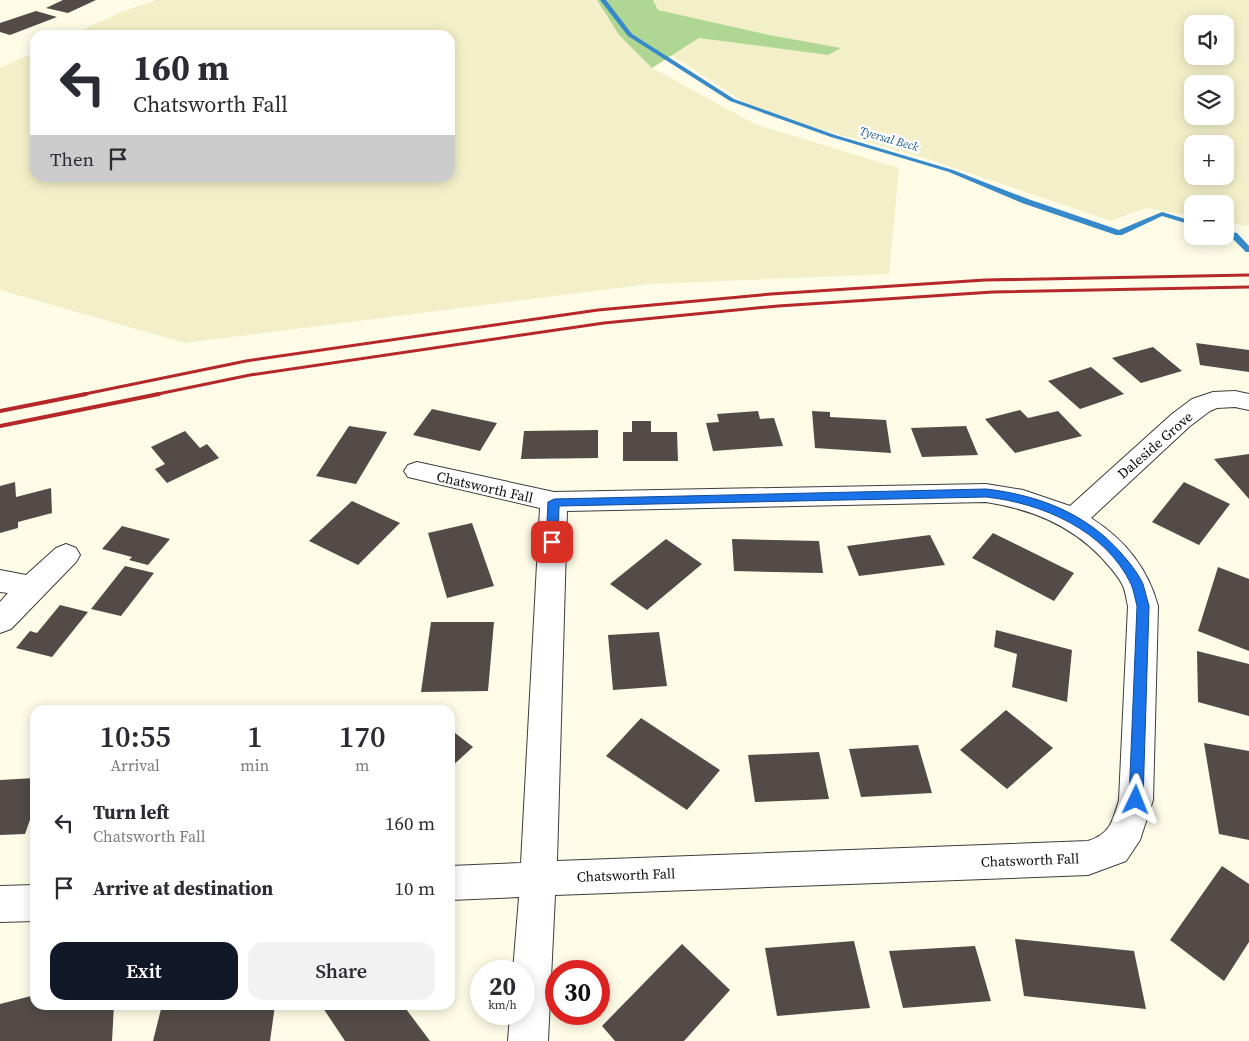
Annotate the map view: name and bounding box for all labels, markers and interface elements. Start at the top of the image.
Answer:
map controls [1184,15,1234,245]
button: sound [1184,15,1234,65]
text: 160 m [133,44,229,92]
icon: left [50,50,115,115]
button: layers [1184,75,1234,125]
text: Chatsworth Fall [133,89,288,119]
water label: Tyersal Beck [858,123,921,155]
button: + [1184,135,1234,185]
icon: arrive [104,145,132,173]
text: Then [50,146,94,172]
button: − [1184,195,1234,245]
street label: Daleside Grove [1113,407,1197,483]
street label: Chatsworth Fall [435,466,535,508]
pin [531,521,573,563]
icon: arrive [538,528,566,556]
text: 10:55 [99,716,171,757]
text: 1 [247,716,263,757]
text: 170 [339,716,386,757]
text: Arrival [110,754,160,776]
text: min [240,754,269,776]
text: m [355,754,369,776]
position arrow [1109,773,1161,825]
text: Turn left [93,799,169,825]
icon: left [50,809,78,837]
text: 160 m [385,810,435,836]
text: Chatsworth Fall [93,825,206,847]
street label: Chatsworth Fall [980,848,1080,872]
street label: Chatsworth Fall [576,863,676,887]
icon: arrive [50,874,78,902]
text: Arrive at destination [93,875,273,901]
text: 10 m [394,875,435,901]
button: Exit [50,942,238,1000]
button: Share [248,942,435,1000]
speed limit sign: 30 [545,960,610,1025]
text: 20 [489,969,516,1003]
text: km/h [488,997,517,1013]

